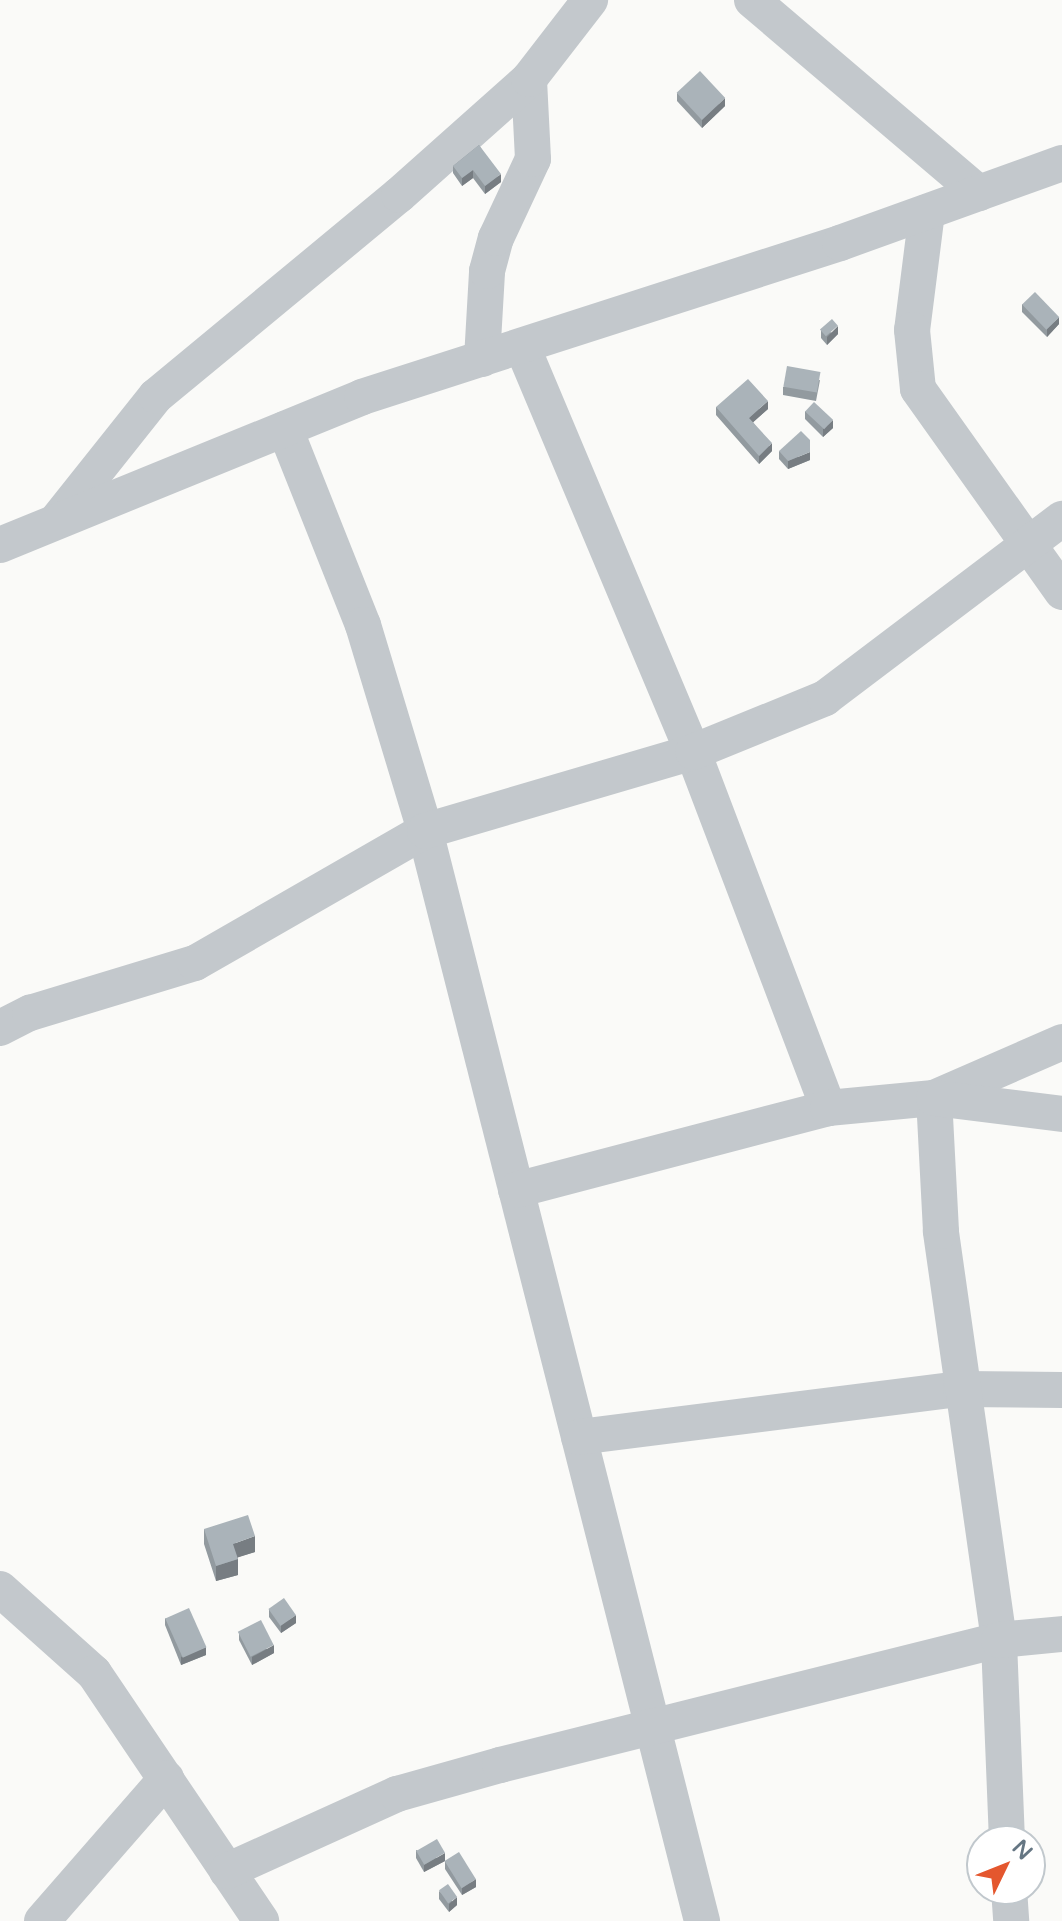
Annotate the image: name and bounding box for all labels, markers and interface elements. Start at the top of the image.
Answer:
north arrow [966,1825,1046,1905]
text: N [1007,1835,1038,1865]

